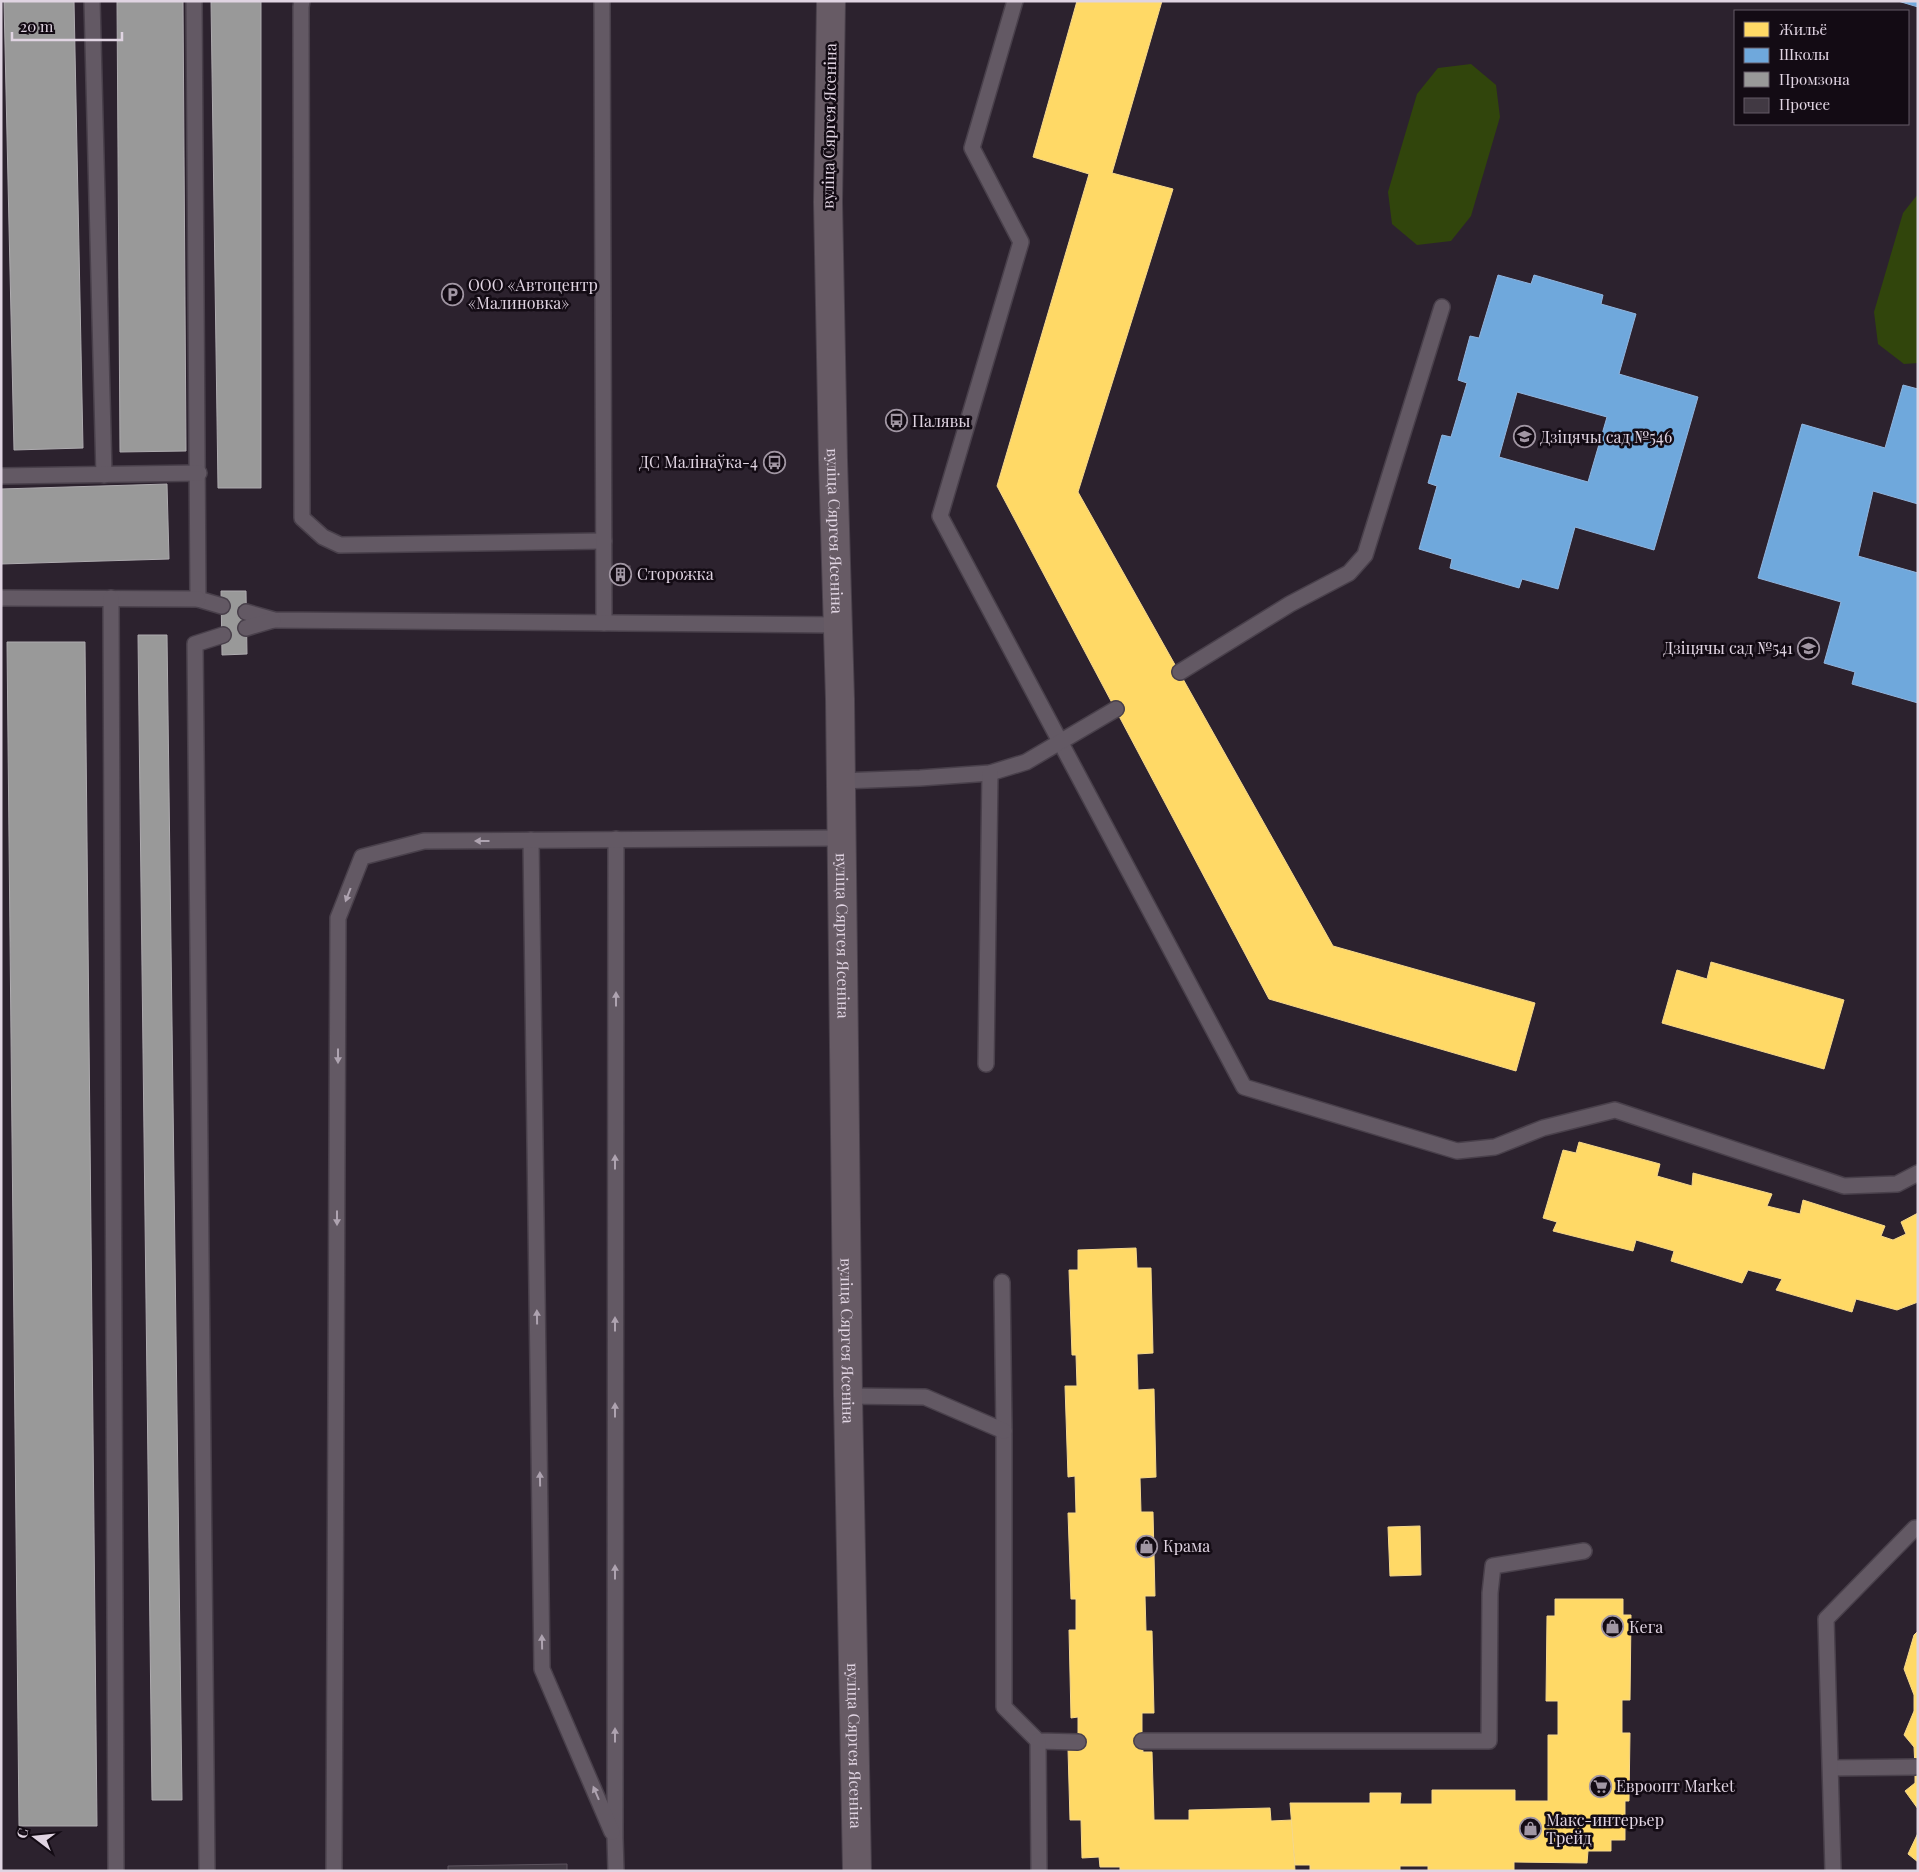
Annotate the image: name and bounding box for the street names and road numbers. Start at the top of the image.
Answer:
street label: вуліца Сяргея Ясеніна [817,43,840,209]
street label: вуліца Сяргея Ясеніна [823,448,848,614]
street label: вуліца Сяргея Ясеніна [832,853,855,1019]
street label: вуліца Сяргея Ясеніна [836,1258,860,1424]
street label: вуліца Сяргея Ясеніна [843,1663,867,1829]

